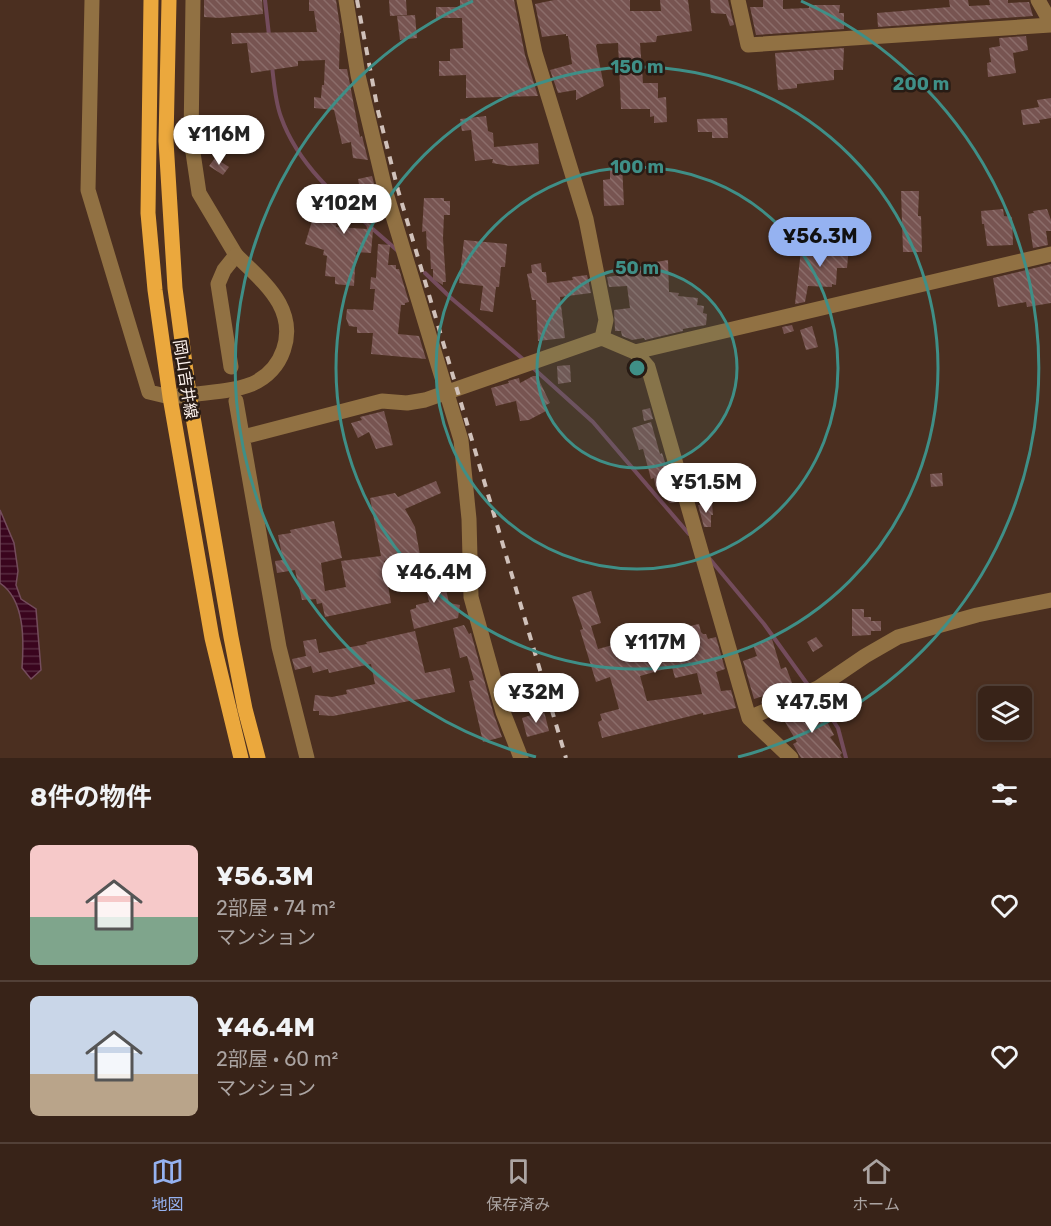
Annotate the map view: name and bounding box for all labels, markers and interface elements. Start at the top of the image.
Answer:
text: 150 m [610,56,664,78]
text: 200 m [893,73,949,95]
pin: ¥116M [177,115,261,166]
text: ¥116M [187,122,251,146]
text: 100 m [610,156,664,178]
pin: ¥102M [302,184,386,235]
text: ¥102M [311,191,377,215]
pin: ¥56.3M [771,217,869,268]
text: ¥56.3M [782,224,858,248]
text: 50 m [615,257,659,279]
street label: 岡山吉井線 [170,338,201,420]
centre of rings [627,358,647,378]
pin: ¥51.5M [657,463,755,514]
text: ¥51.5M [670,470,742,494]
pin: ¥46.4M [385,553,483,604]
text: ¥46.4M [396,560,472,584]
pin: ¥117M [613,623,697,674]
text: ¥117M [624,630,686,654]
pin: ¥32M [500,673,572,724]
text: ¥32M [508,680,564,704]
pin: ¥47.5M [763,683,861,734]
map controls [978,686,1032,740]
button: layers [978,686,1032,740]
text: ¥47.5M [776,690,848,714]
icon: filters [988,778,1021,811]
text: 8件の物件 [30,782,152,813]
text: ¥56.3M [216,861,314,892]
icon: home [78,869,150,941]
icon: heart [988,889,1021,922]
text: 2部屋 · 74 m² [216,896,336,920]
text: マンション [216,925,316,949]
text: ¥46.4M [216,1012,315,1043]
icon: home [78,1020,150,1092]
icon: heart [988,1040,1021,1073]
text: 2部屋 · 60 m² [216,1047,338,1071]
text: マンション [216,1076,316,1100]
tab: 地図 [151,1155,184,1215]
tab: 保存済み [486,1155,550,1215]
tab: ホーム [852,1155,900,1215]

